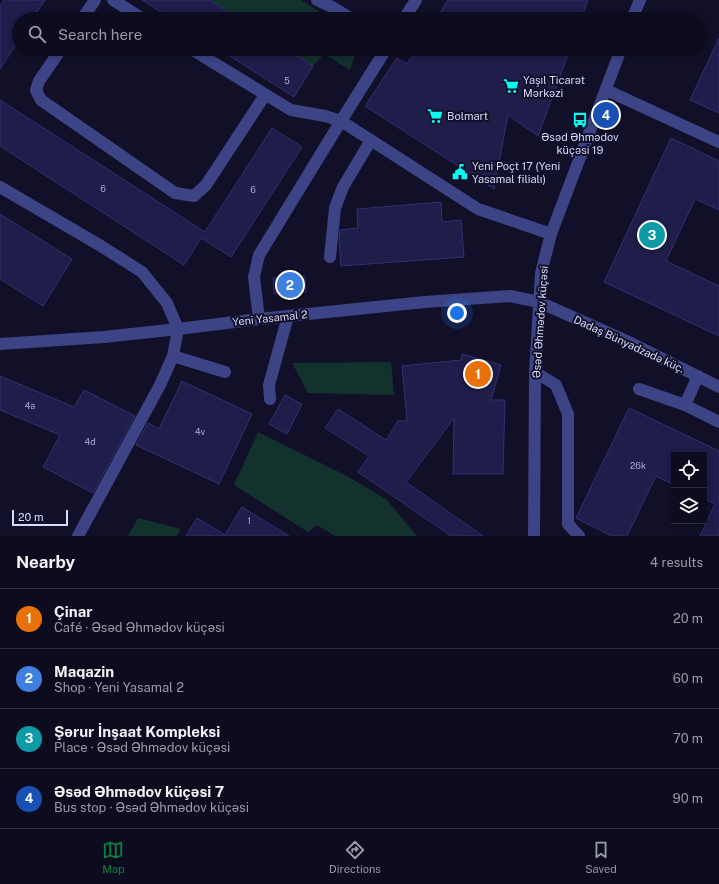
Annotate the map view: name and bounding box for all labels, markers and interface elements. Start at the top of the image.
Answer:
search box [12,12,707,56]
icon: search [26,23,48,45]
text: Search here [58,26,142,43]
place label: Yaşıl Ticarət Mərkəzi [523,74,585,99]
house number: 5 [284,75,290,86]
supermarket icon: Yaşıl Ticarət Mərkəzi [502,77,520,95]
pin: 4 [593,100,619,130]
supermarket icon: Bolmart [426,107,444,125]
place label: Bolmart [447,110,488,122]
bus stop icon: Əsəd Əhmədov küçəsi 19 [571,111,589,129]
place label: Əsəd Əhmədov küçəsi 19 [541,131,619,157]
place label: Yeni Poçt 17 (Yeni Yasamal filialı) [472,160,560,185]
public building icon: Yeni Poçt 17 (Yeni Yasamal filialı) [451,163,469,181]
house number: 6 [100,183,106,194]
house number: 6 [250,184,256,195]
pin: 3 [639,220,665,250]
street label: Əsəd Əhmədov küçəsi [530,265,551,379]
pin: 2 [277,270,303,300]
your location [447,303,467,323]
street label: Yeni Yasamal 2 [232,308,309,328]
street label: Dadaş Bünyadzadə küç. [571,313,686,376]
pin: 1 [465,359,491,389]
house number: 4a [25,400,35,411]
house number: 4v [195,426,206,437]
house number: 4d [84,436,96,447]
map controls [671,452,707,524]
button: locate [671,452,707,488]
house number: 26k [630,460,646,471]
button: layers [671,488,707,524]
scale bar [12,508,68,527]
text: 20 m [18,511,43,523]
house number: 1 [247,515,251,526]
text: Nearby [16,552,75,572]
text: 4 results [650,555,703,570]
text: Çinar [54,603,92,620]
text: 1 [26,611,32,626]
text: 20 m [673,611,703,626]
text: Café · Əsəd Əhmədov küçəsi [54,620,225,635]
text: Maqazin [54,663,114,680]
text: 2 [25,671,33,686]
text: 60 m [673,671,703,686]
text: Shop · Yeni Yasamal 2 [54,680,184,695]
text: Şərur İnşaat Kompleksi [54,723,220,740]
text: 3 [25,731,33,746]
text: 70 m [673,731,703,746]
text: Place · Əsəd Əhmədov küçəsi [54,740,230,755]
text: Əsəd Əhmədov küçəsi 7 [54,783,224,800]
text: 4 [25,791,33,806]
text: 90 m [673,791,703,806]
text: Bus stop · Əsəd Əhmədov küçəsi [54,800,249,815]
tab: Map [102,839,125,875]
tab: Directions [329,839,381,875]
tab: Saved [585,839,617,875]

